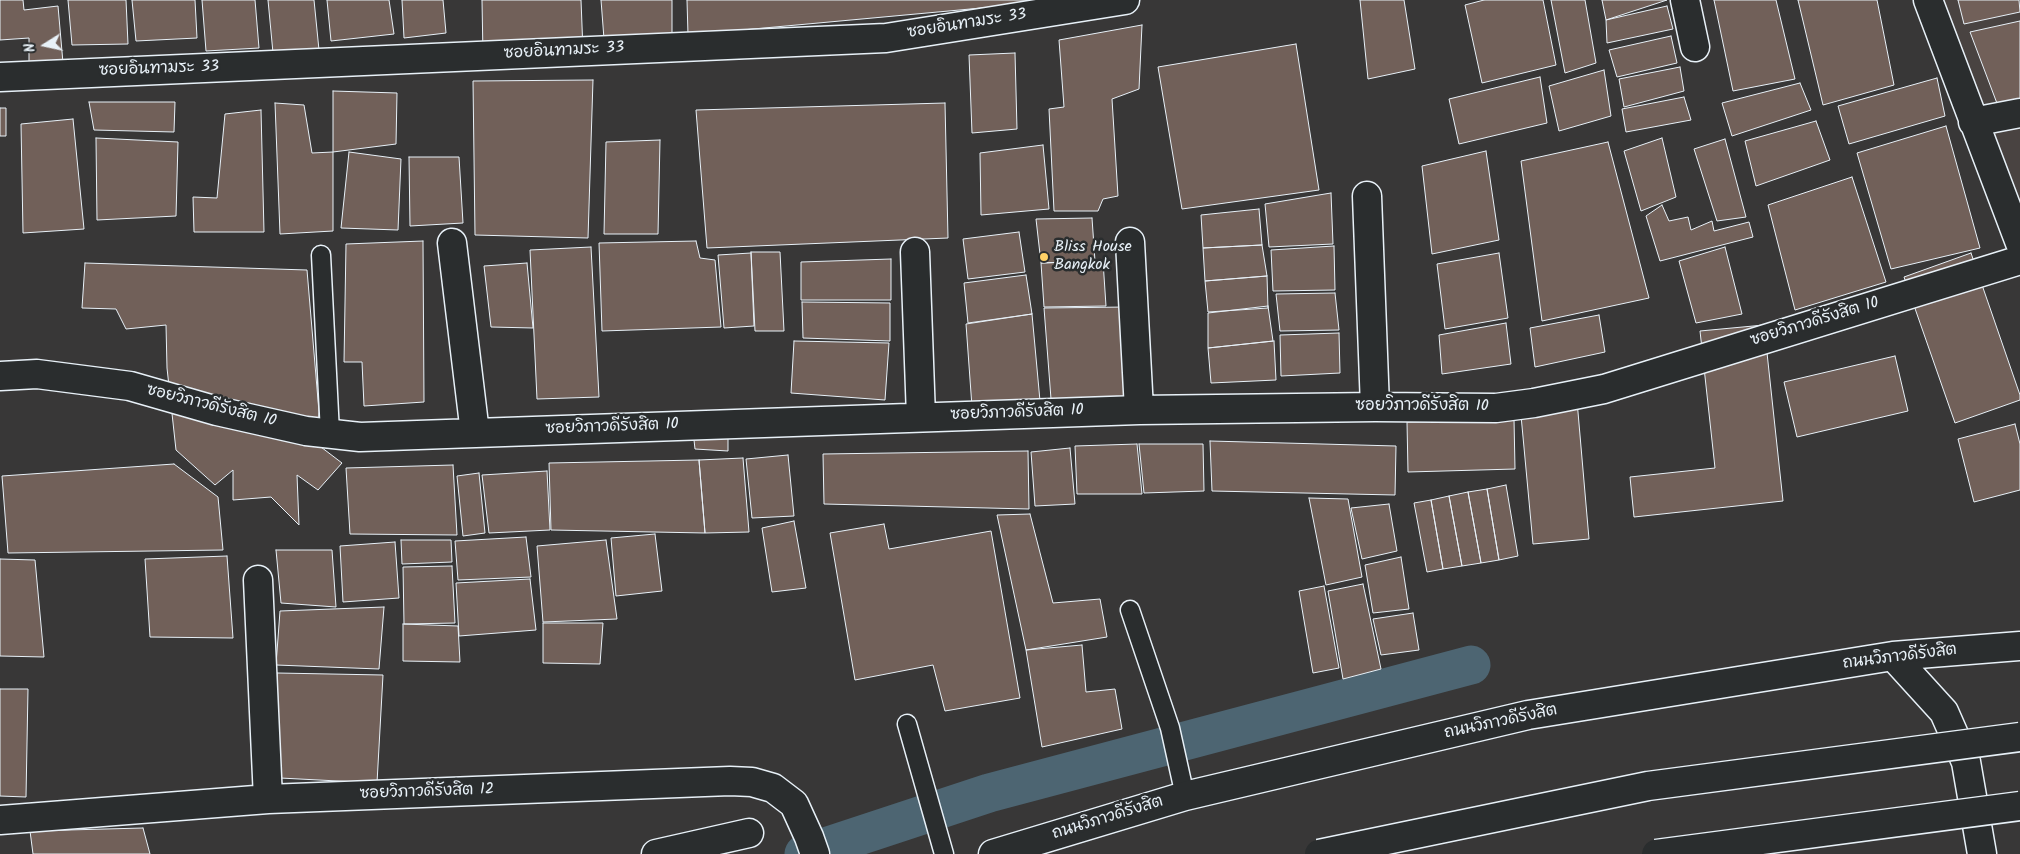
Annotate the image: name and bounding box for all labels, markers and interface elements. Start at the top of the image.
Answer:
street label: ซอยอินทามระ 33 [906,6,1028,44]
north arrow [20,20,70,70]
street label: ซอยอินทามระ 33 [503,39,625,65]
text: N [19,41,42,54]
street label: ซอยอินทามระ 33 [99,58,219,82]
place label: Bliss House Bangkok [1054,238,1132,276]
marker: Bliss House Bangkok [1038,251,1050,263]
street label: ซอยวิภาวดีรังสิต 10 [1748,294,1882,352]
street label: ซอยวิภาวดีรังสิต 10 [144,382,278,432]
street label: ซอยวิภาวดีรังสิต 10 [1355,397,1489,417]
street label: ซอยวิภาวดีรังสิต 10 [950,402,1084,426]
street label: ซอยวิภาวดีรังสิต 10 [545,416,679,440]
street label: ถนนวิภาวดีรังสิต [1842,641,1958,675]
street label: ถนนวิภาวดีรังสิต [1443,702,1559,744]
street label: ซอยวิภาวดีรังสิต 12 [359,781,495,805]
street label: ถนนวิภาวดีรังสิต [1050,793,1166,845]

